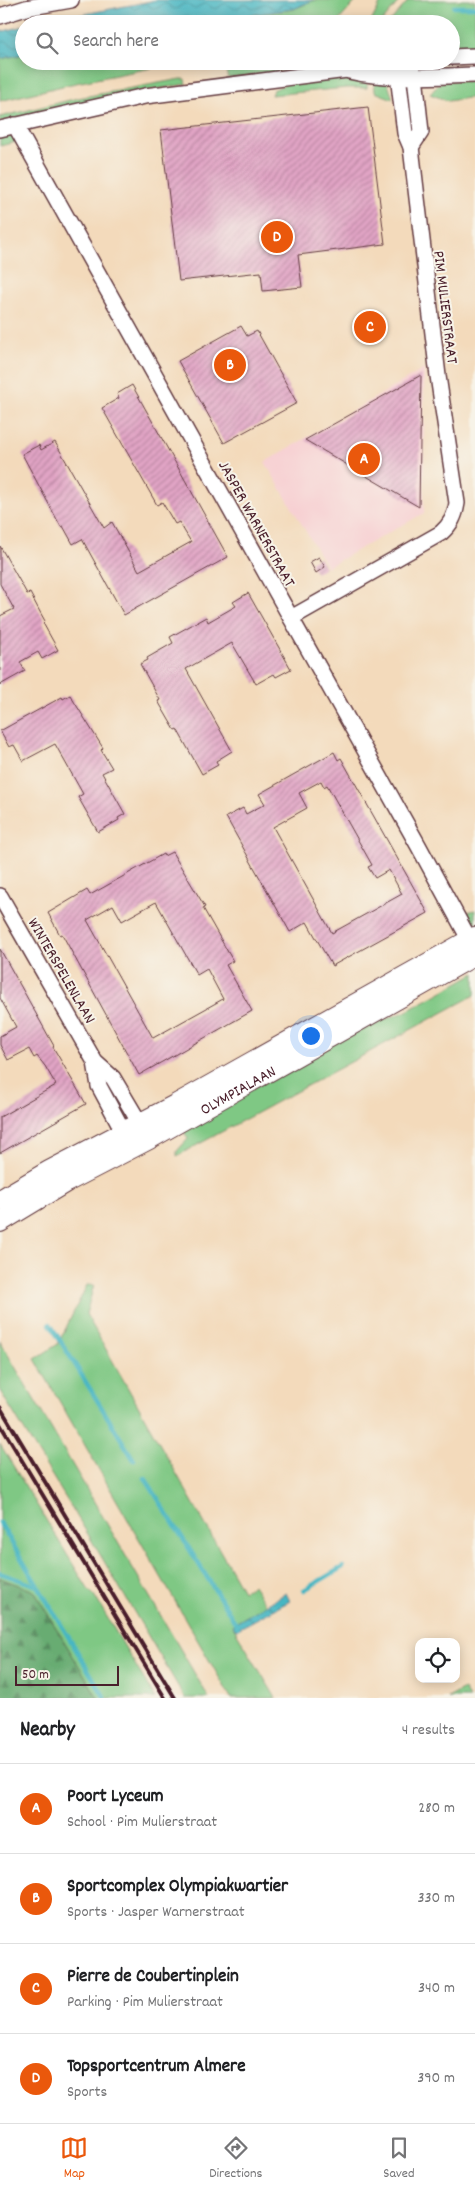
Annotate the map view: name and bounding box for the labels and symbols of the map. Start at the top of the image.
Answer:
pin: D [261,218,293,256]
street label: PIM MULIERSTRAAT [426,249,463,366]
pin: C [354,308,386,346]
pin: B [214,346,246,384]
pin: A [348,440,380,478]
street label: JASPER WARNERSTRAAT [211,457,300,592]
street label: WINTERSPELENLAAN [21,914,101,1028]
your location [298,1023,324,1049]
street label: OLYMPIALAAN [196,1061,281,1122]
scale bar [15,1663,119,1686]

